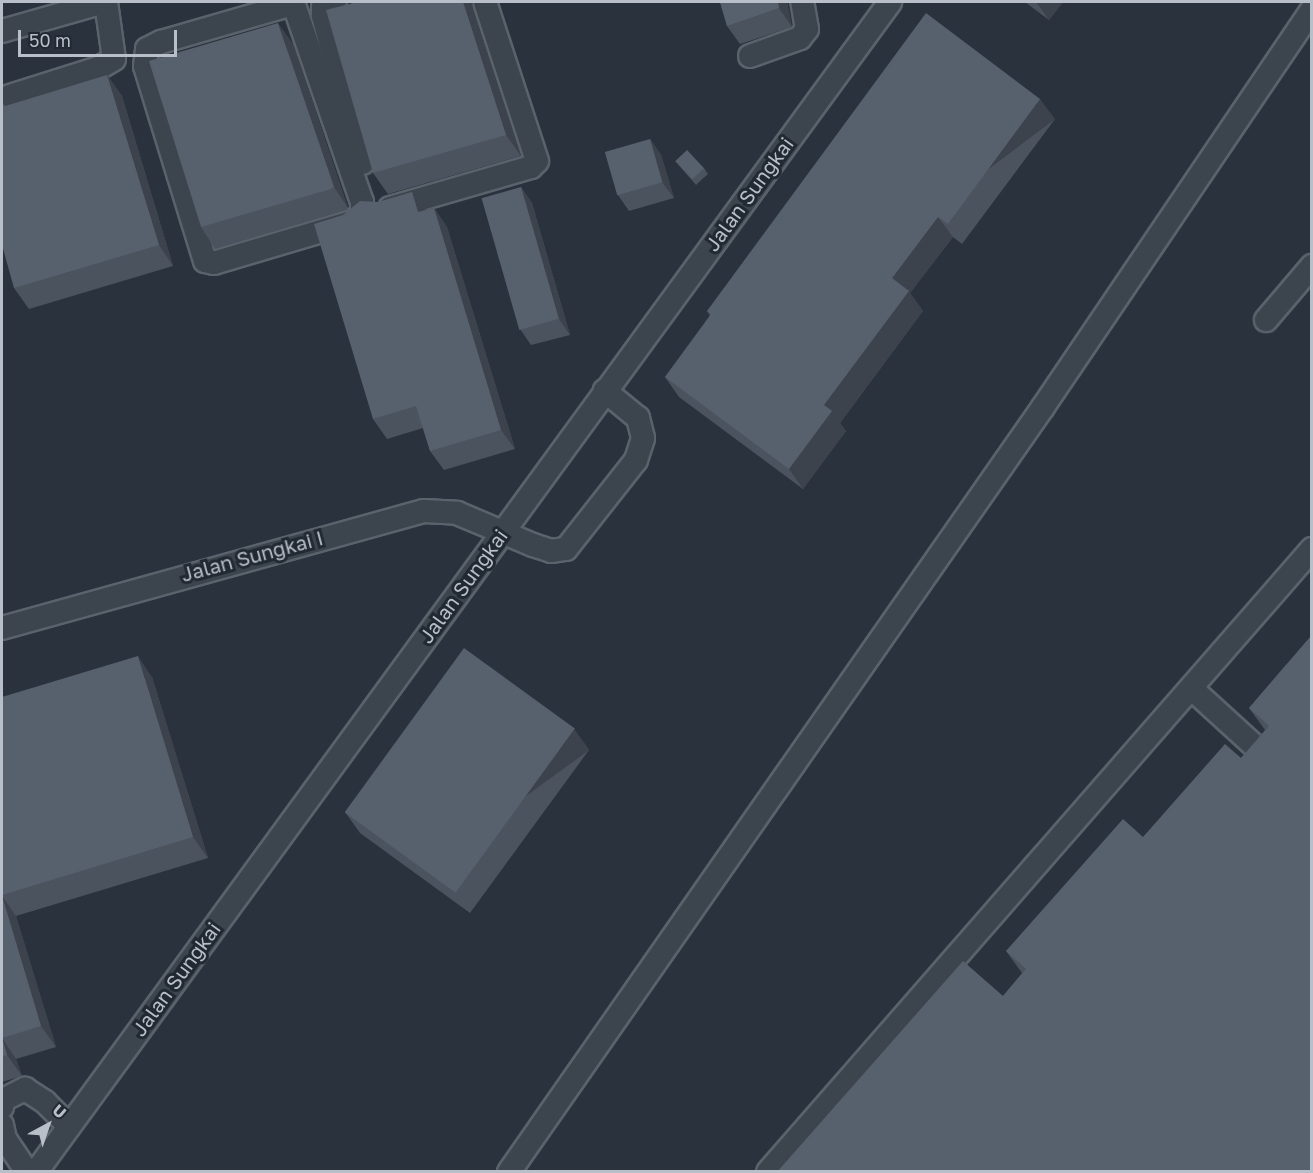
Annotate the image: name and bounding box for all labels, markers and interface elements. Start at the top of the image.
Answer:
scale bar [21,18,180,56]
text: 50 m [29,29,71,51]
street label: Jalan Sungkai [700,132,798,256]
street label: Jalan Sungkai [414,524,512,648]
street label: Jalan Sungkai I [178,526,326,586]
street label: Jalan Sungkai [127,917,225,1041]
north arrow [18,1095,78,1155]
text: U [49,1100,70,1123]

